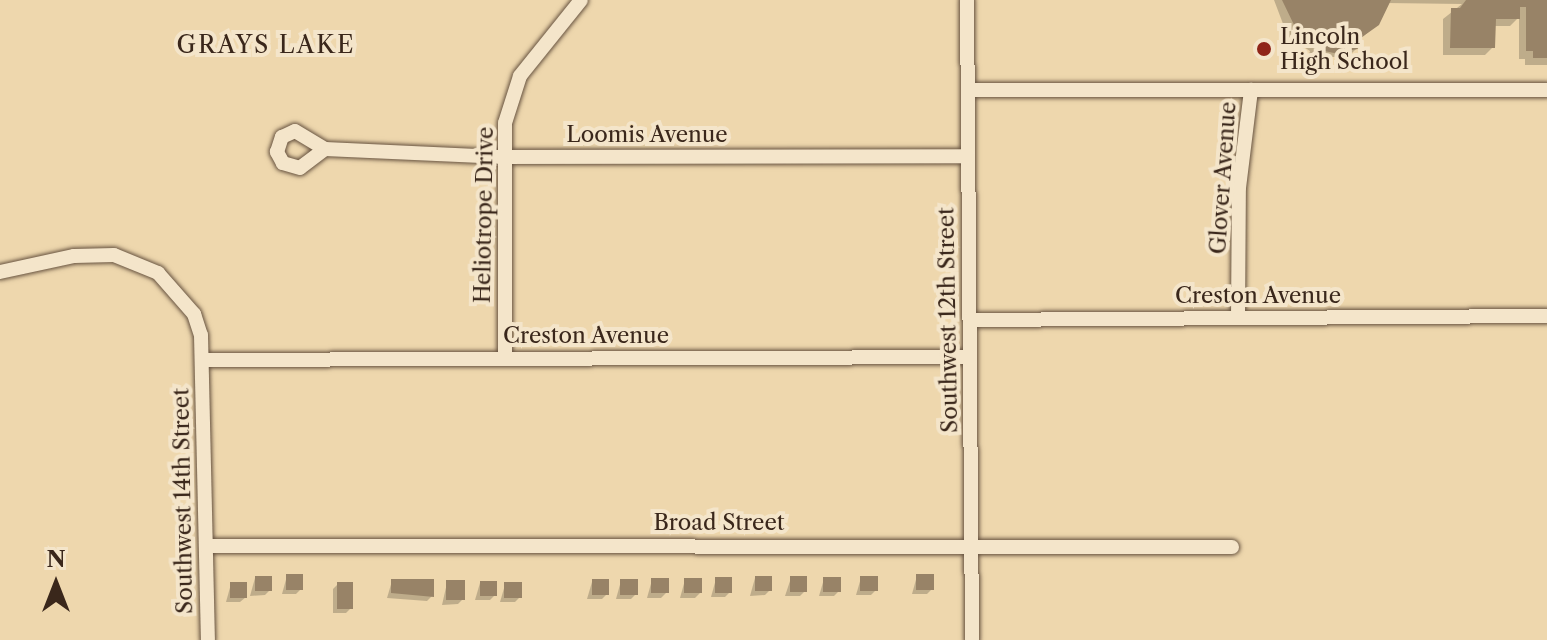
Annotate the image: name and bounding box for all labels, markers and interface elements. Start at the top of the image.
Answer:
place label: Lincoln High School [1280,23,1409,74]
district label: GRAYS LAKE [177,31,355,59]
marker: Lincoln High School [1255,40,1273,58]
street label: Glover Avenue [1204,100,1242,256]
street label: Loomis Avenue [566,122,728,148]
street label: Heliotrope Drive [469,127,499,303]
street label: Southwest 12th Street [933,207,963,433]
street label: Creston Avenue [1175,283,1341,309]
street label: Creston Avenue [503,323,669,349]
street label: Southwest 14th Street [168,388,198,614]
street label: Broad Street [654,510,784,536]
north arrow [16,544,96,624]
text: N [46,546,66,573]

